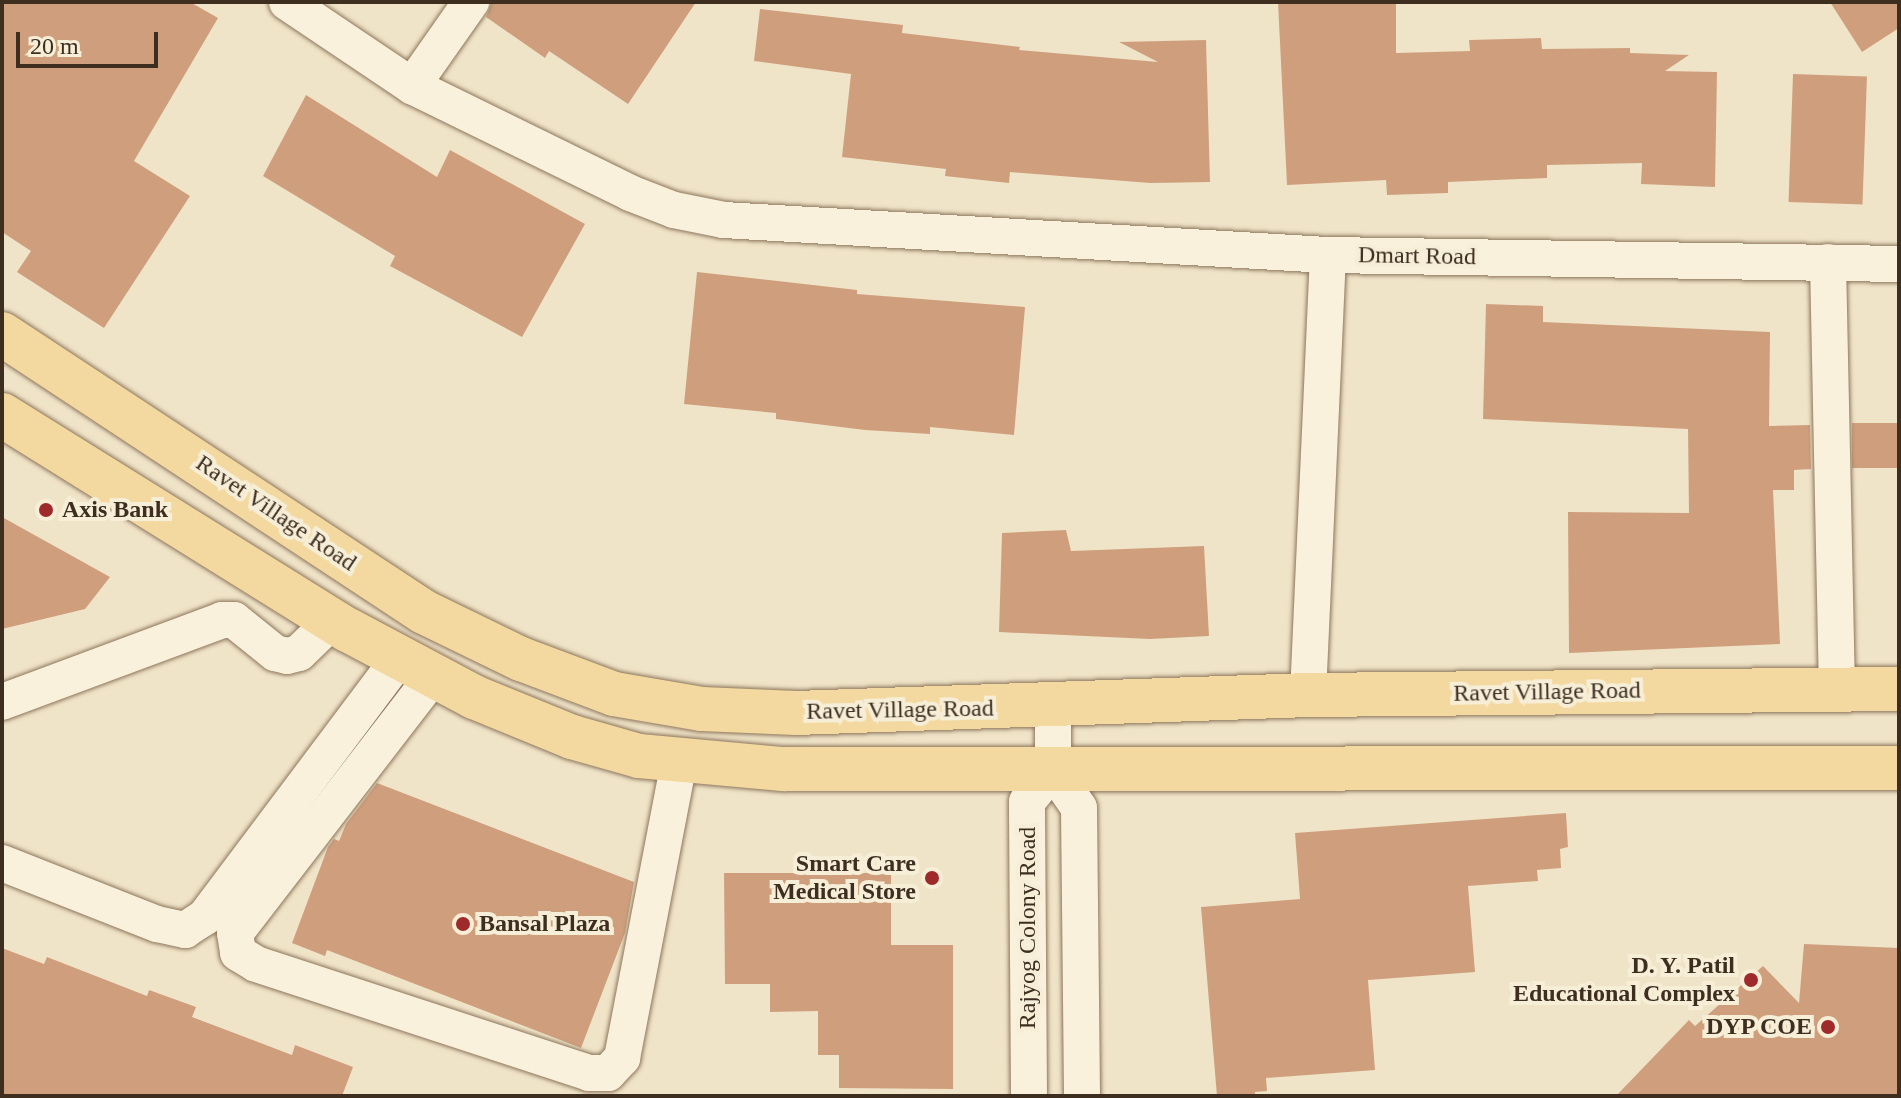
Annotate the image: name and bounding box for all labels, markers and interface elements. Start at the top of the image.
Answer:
scale bar [20,16,162,66]
text: 20 m [30,33,79,59]
street label: Dmart Road [1358,241,1476,271]
street label: Ravet Village Road [190,449,362,577]
place label: Axis Bank [62,496,168,524]
marker: Axis Bank [37,501,55,519]
street label: Ravet Village Road [1453,676,1641,708]
street label: Ravet Village Road [806,694,994,726]
street label: Rajyog Colony Road [1014,827,1042,1029]
place label: Smart Care Medical Store [773,850,916,906]
marker: Smart Care Medical Store [923,869,941,887]
place label: Bansal Plaza [479,910,610,938]
marker: Bansal Plaza [454,915,472,933]
place label: D. Y. Patil Educational Complex [1513,952,1735,1008]
marker: D. Y. Patil Educational Complex [1742,971,1760,989]
place label: DYP COE [1705,1013,1812,1041]
marker: DYP COE [1819,1018,1837,1036]

